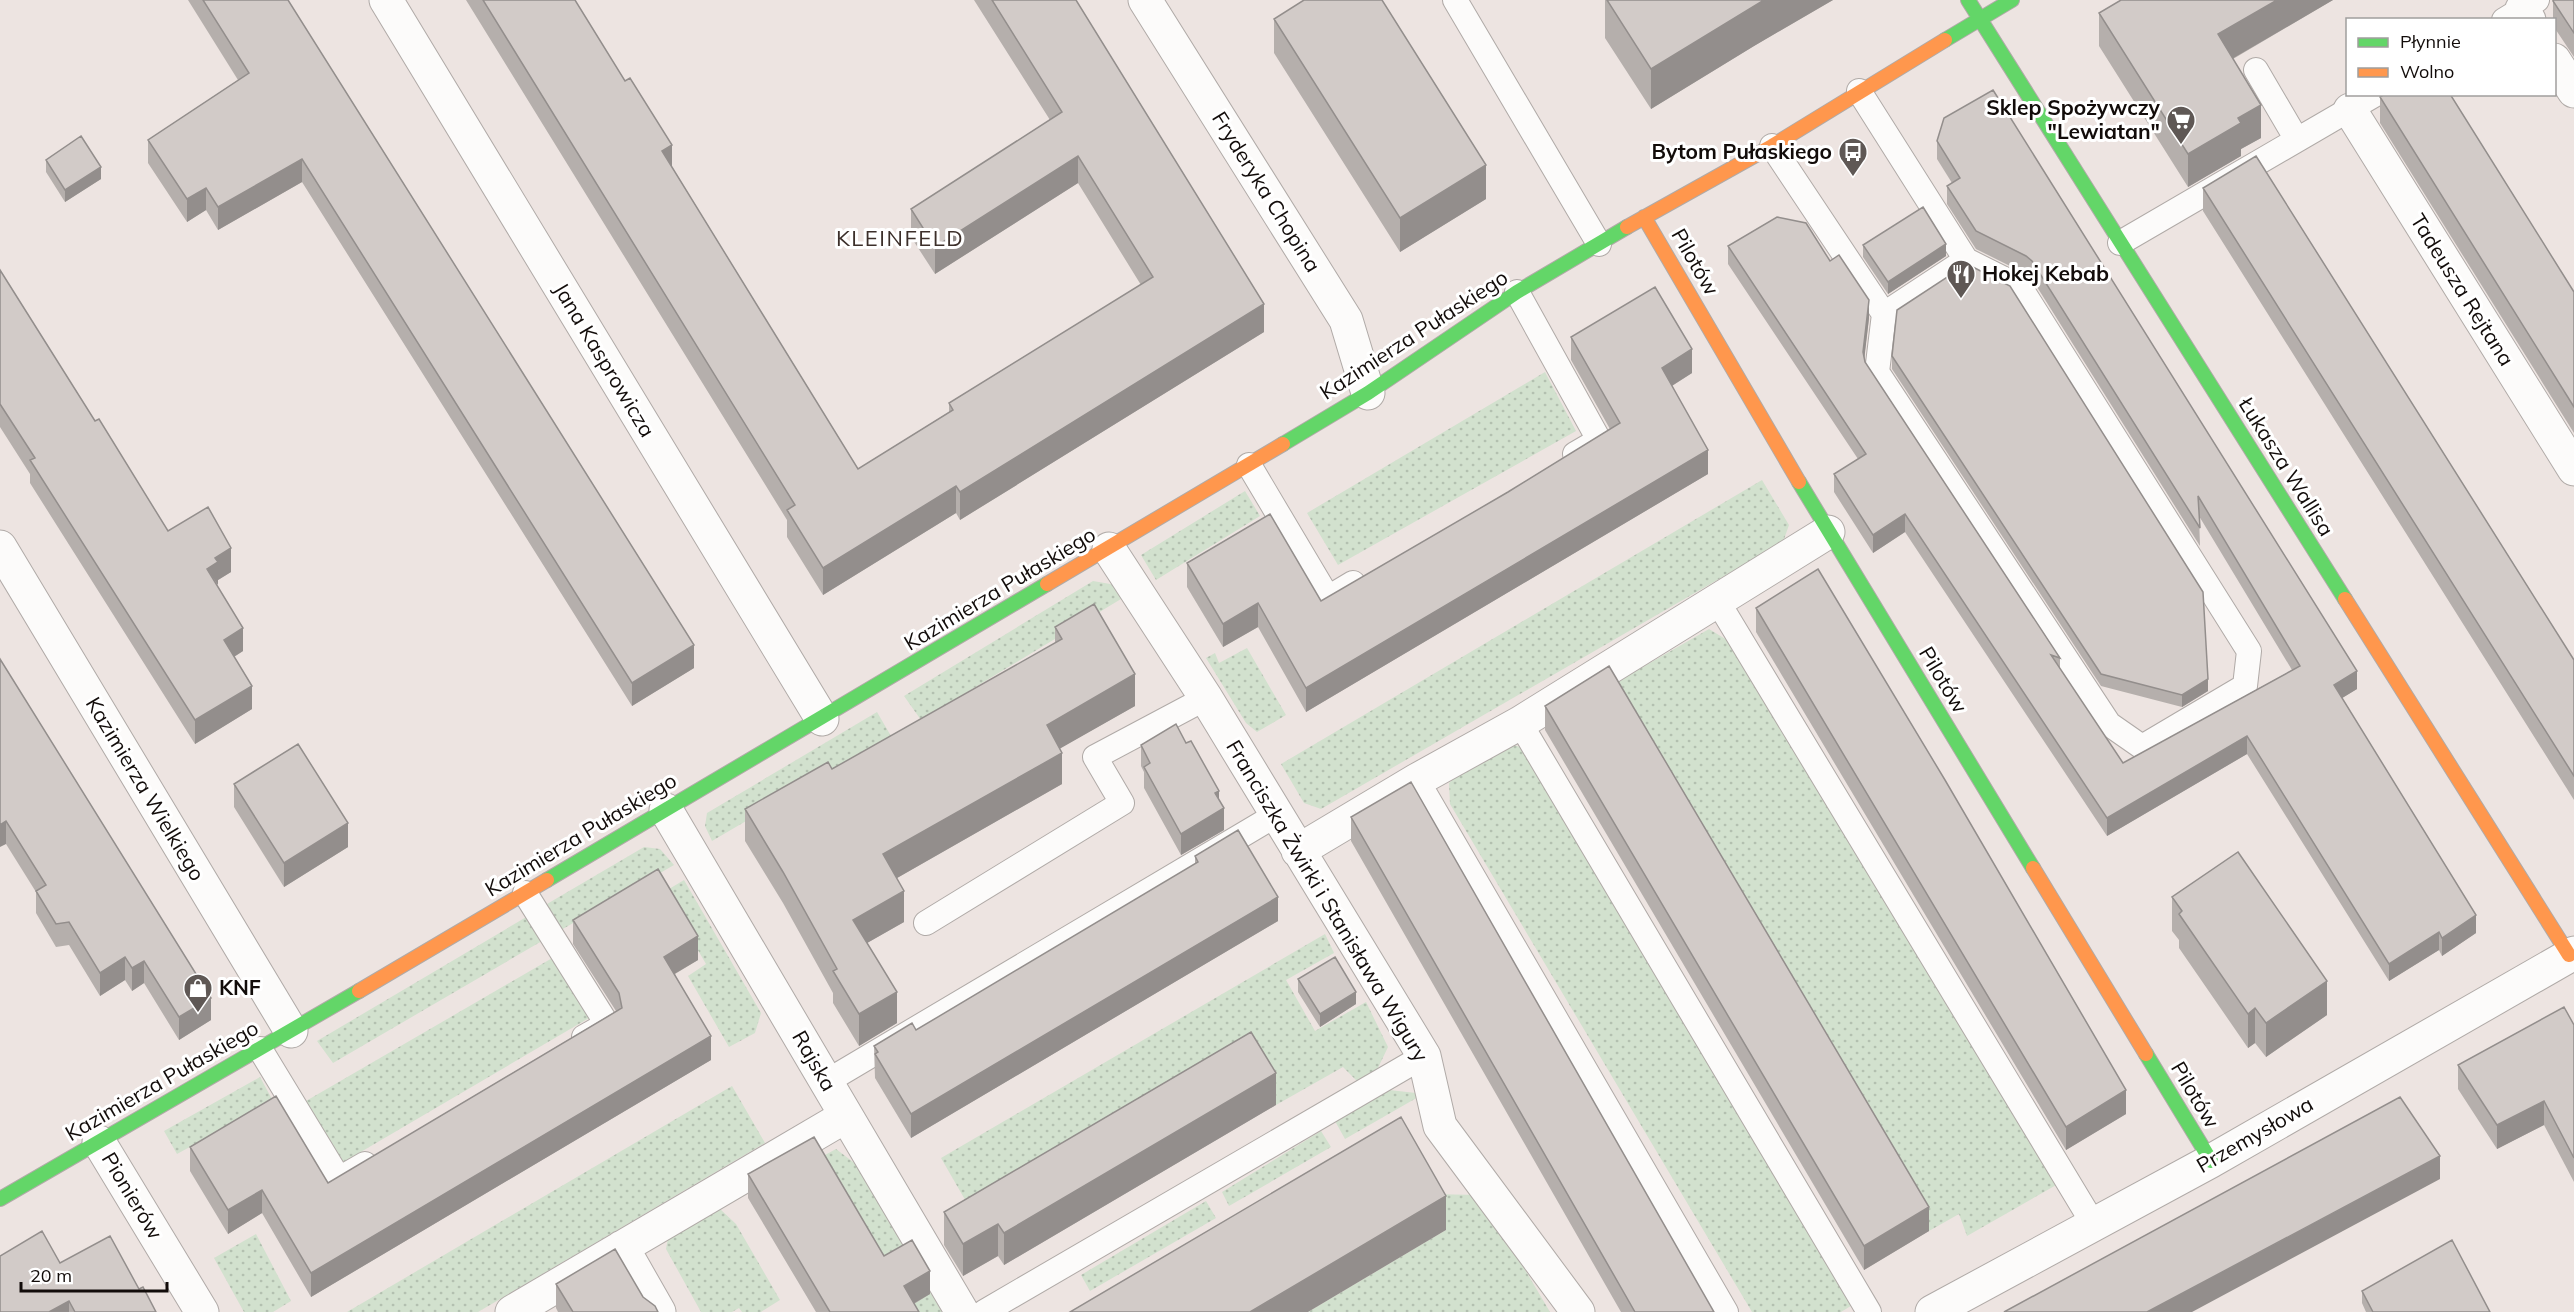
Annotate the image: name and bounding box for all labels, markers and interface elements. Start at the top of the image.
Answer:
legend [2346,18,2556,96]
text: Płynnie [2400,30,2461,53]
text: Wolno [2400,60,2454,83]
place label: Sklep Spożywczy "Lewiatan" [1986,94,2161,144]
supermarket icon: Sklep Spożywczy "Lewiatan" [2165,104,2197,146]
street label: Fryderyka Chopina [1207,106,1327,276]
bus stop icon: Bytom Pułaskiego [1837,136,1869,178]
place label: Bytom Pułaskiego [1651,138,1832,164]
street label: Tadeusza Rejtana [2406,209,2520,370]
street label: Pilotów [1666,223,1725,300]
district label: KLEINFELD [836,224,964,252]
restaurant icon: Hokej Kebab [1945,258,1977,300]
place label: Hokej Kebab [1982,260,2109,286]
street label: Kazimierza Pułaskiego [1315,264,1512,405]
street label: Jana Kasprowicza [549,278,661,441]
street label: Łukasza Wallisa [2233,391,2340,541]
street label: Kazimierza Pułaskiego [899,521,1100,656]
street label: Pilotów [1914,642,1974,717]
street label: Kazimierza Wielkiego [81,692,211,885]
street label: Franciszka Żwirki i Stanisława Wigury [1221,735,1435,1066]
street label: Kazimierza Pułaskiego [480,767,681,902]
shop icon: KNF [182,972,214,1014]
place label: KNF [219,974,261,1000]
street label: Kazimierza Pułaskiego [60,1014,263,1146]
street label: Rajska [787,1025,843,1096]
street label: Pilotów [2166,1057,2226,1132]
street label: Przemysłowa [2192,1090,2317,1178]
street label: Pionierów [97,1147,169,1244]
scale bar [21,1255,166,1293]
text: 20 m [30,1264,72,1287]

